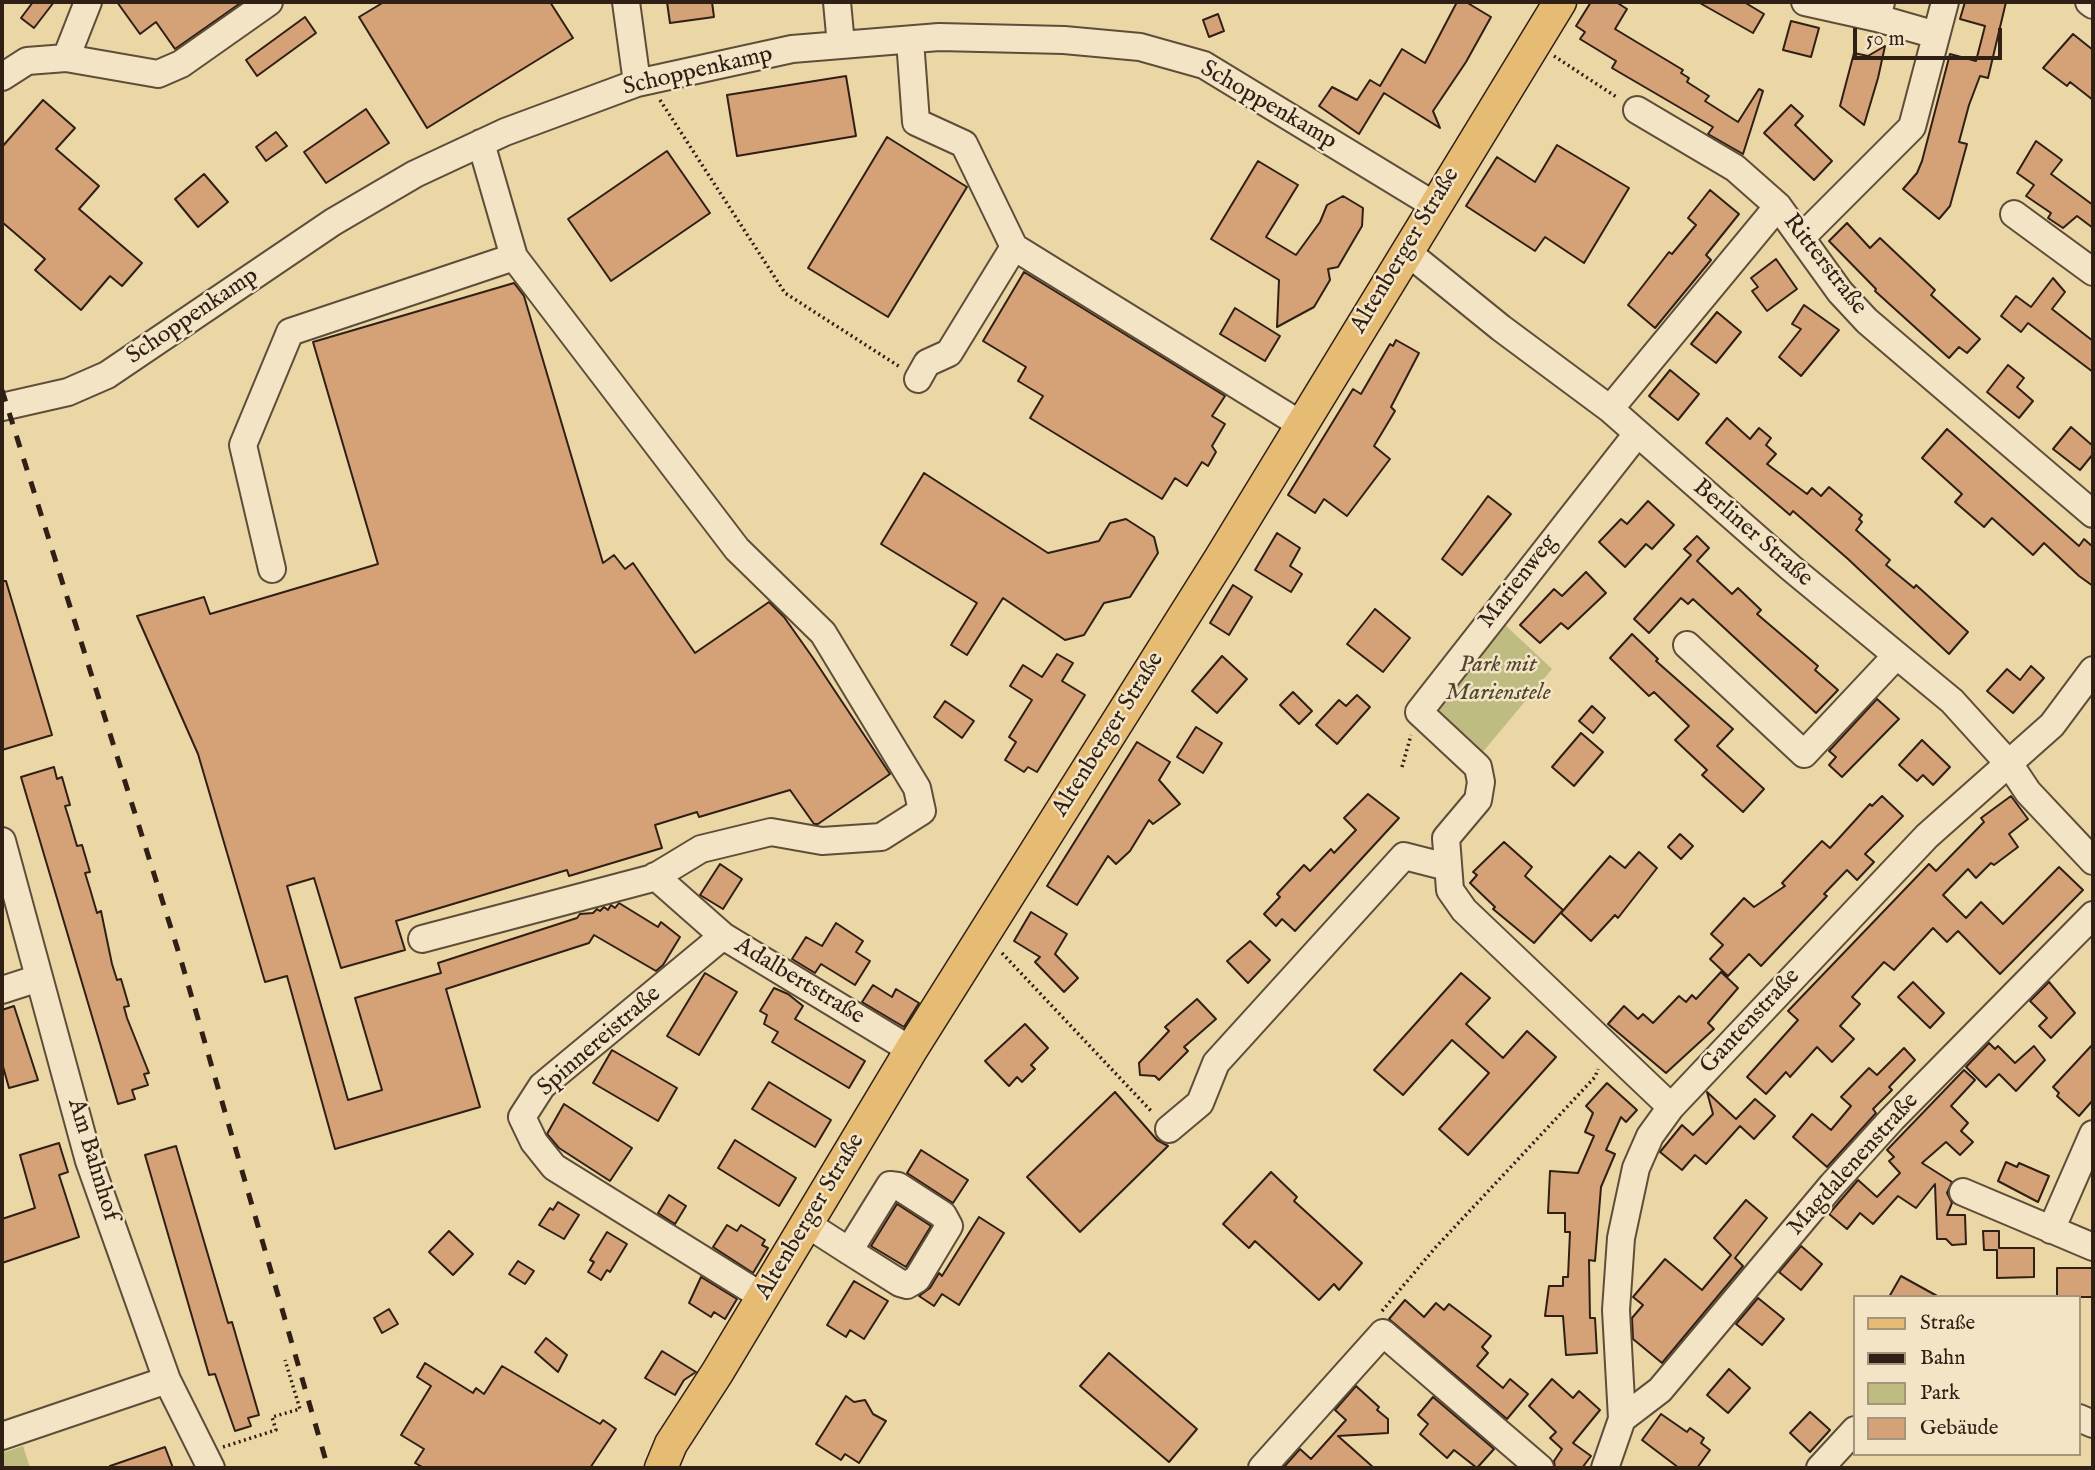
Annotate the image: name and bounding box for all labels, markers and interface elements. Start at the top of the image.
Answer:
scale bar [1857,14,2006,58]
text: 50 m [1866,26,1905,53]
street label: Schoppenkamp [620,41,776,103]
street label: Schoppenkamp [1195,55,1341,157]
street label: Altenberger Straße [1345,163,1467,339]
street label: Ritterstraße [1776,209,1872,321]
street label: Schoppenkamp [122,262,264,372]
street label: Berliner Straße [1686,474,1818,594]
street label: Marienweg [1473,529,1565,635]
street label: Altenberger Straße [1047,647,1171,823]
park label: Park mit Marienstele [1445,652,1551,708]
street label: Adalbertstraße [729,932,869,1032]
street label: Gantenstraße [1695,963,1807,1081]
street label: Spinnereistraße [533,981,667,1103]
street label: Magdalenenstraße [1782,1088,1926,1242]
street label: Am Bahnhof [60,1096,124,1224]
street label: Altenberger Straße [750,1129,872,1305]
legend [1854,1295,2081,1456]
text: Straße [1920,1310,1975,1337]
text: Bahn [1920,1345,1965,1372]
text: Park [1920,1380,1960,1407]
text: Gebäude [1920,1415,1998,1442]

